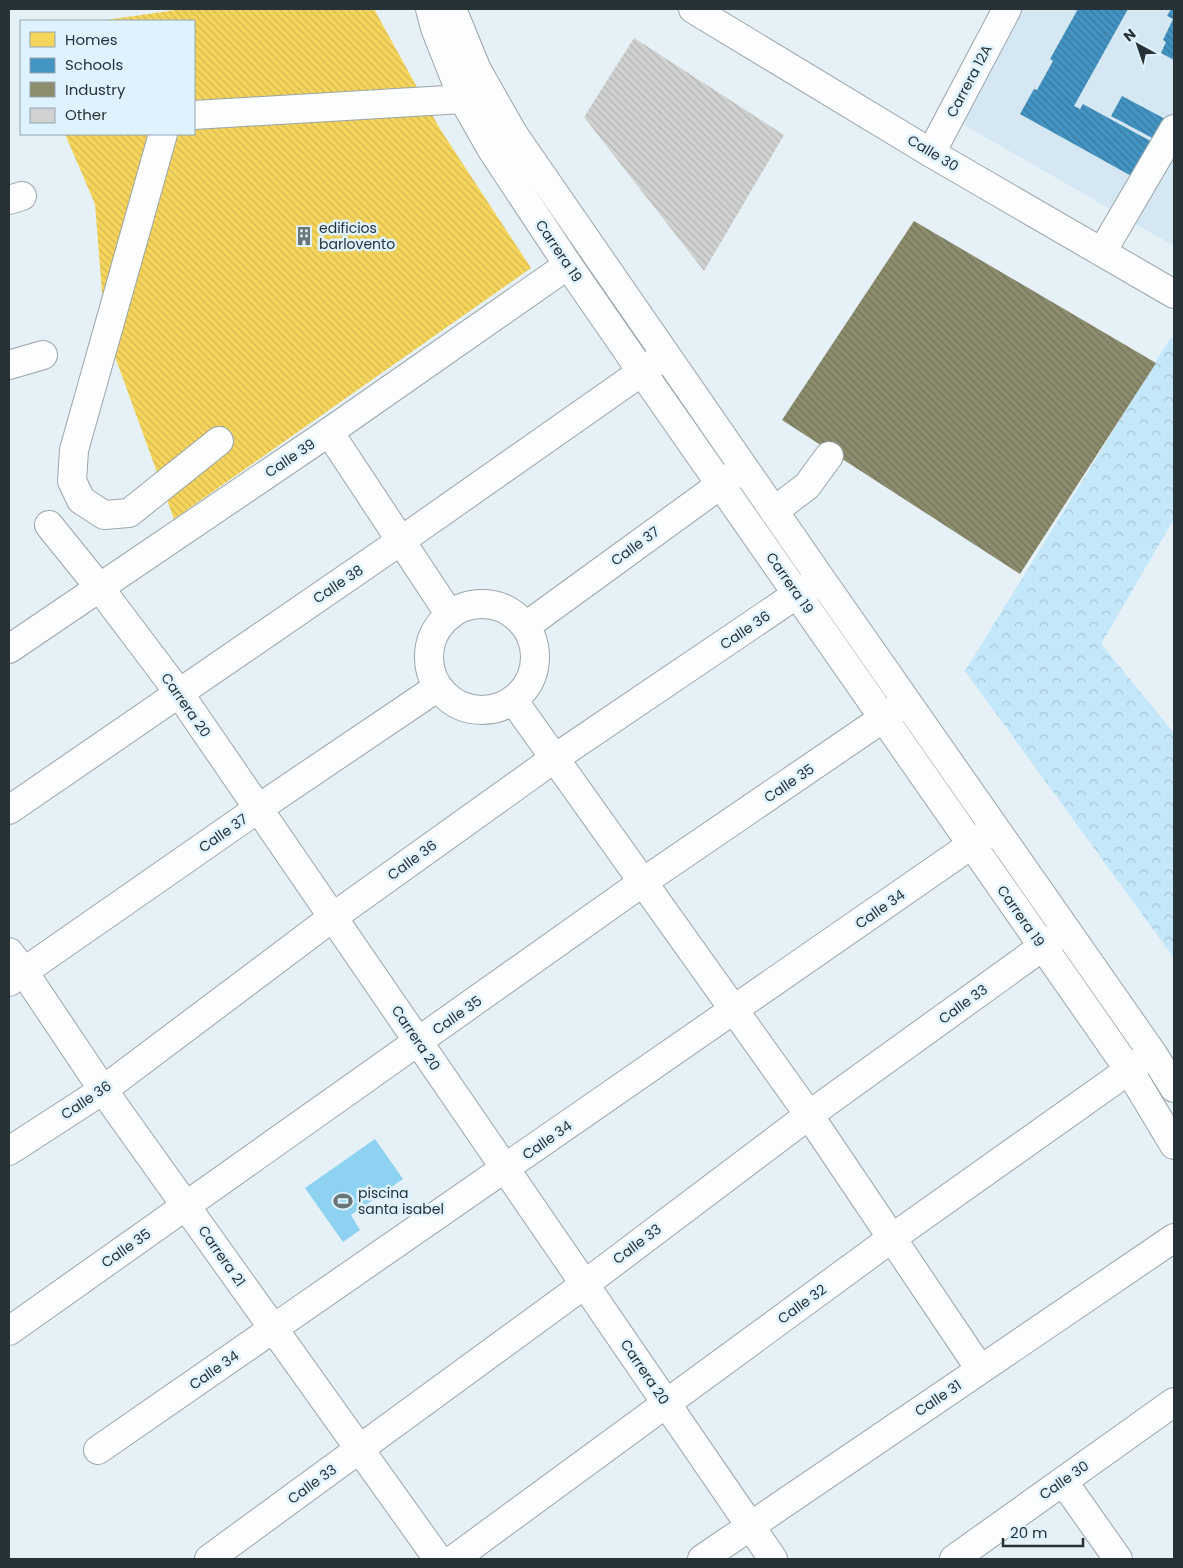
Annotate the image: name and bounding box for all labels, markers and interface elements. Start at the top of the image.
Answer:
legend [20,20,195,135]
north arrow [1113,20,1163,70]
text: N [1119,24,1140,46]
text: Homes [65,29,118,50]
street label: Carrera 12A [941,41,997,121]
text: Schools [65,54,123,75]
text: Industry [65,79,126,100]
text: Other [65,104,107,125]
street label: Calle 30 [904,130,962,176]
street label: Carrera 19 [531,216,587,286]
place label: edificios barlovento [319,218,395,254]
building icon: edificios barlovento [293,225,315,247]
street label: Calle 39 [261,434,319,482]
street label: Calle 37 [607,521,664,570]
street label: Carrera 19 [761,548,819,618]
street label: Calle 38 [309,560,367,608]
street label: Calle 36 [716,606,774,654]
street label: Carrera 20 [156,669,216,741]
street label: Calle 35 [760,759,818,807]
street label: Calle 37 [195,809,252,857]
street label: Calle 36 [383,835,441,885]
street label: Carrera 19 [992,881,1050,951]
street label: Calle 34 [851,884,909,933]
street label: Calle 33 [934,979,992,1029]
street label: Calle 35 [428,991,486,1039]
street label: Carrera 20 [387,1001,445,1075]
street label: Calle 36 [57,1076,115,1124]
street label: Calle 34 [518,1115,576,1164]
place label: piscina santa isabel [358,1183,444,1219]
sports icon: piscina santa isabel [332,1190,354,1212]
street label: Calle 33 [609,1219,665,1269]
street label: Carrera 21 [194,1221,250,1291]
street label: Calle 35 [97,1224,155,1272]
street label: Calle 32 [774,1279,830,1329]
street label: Carrera 20 [616,1335,674,1409]
street label: Calle 34 [185,1345,243,1394]
street label: Calle 31 [911,1375,965,1421]
street label: Calle 30 [1035,1456,1093,1504]
street label: Calle 33 [283,1459,341,1509]
scale bar [1003,1516,1083,1548]
text: 20 m [1010,1522,1048,1543]

